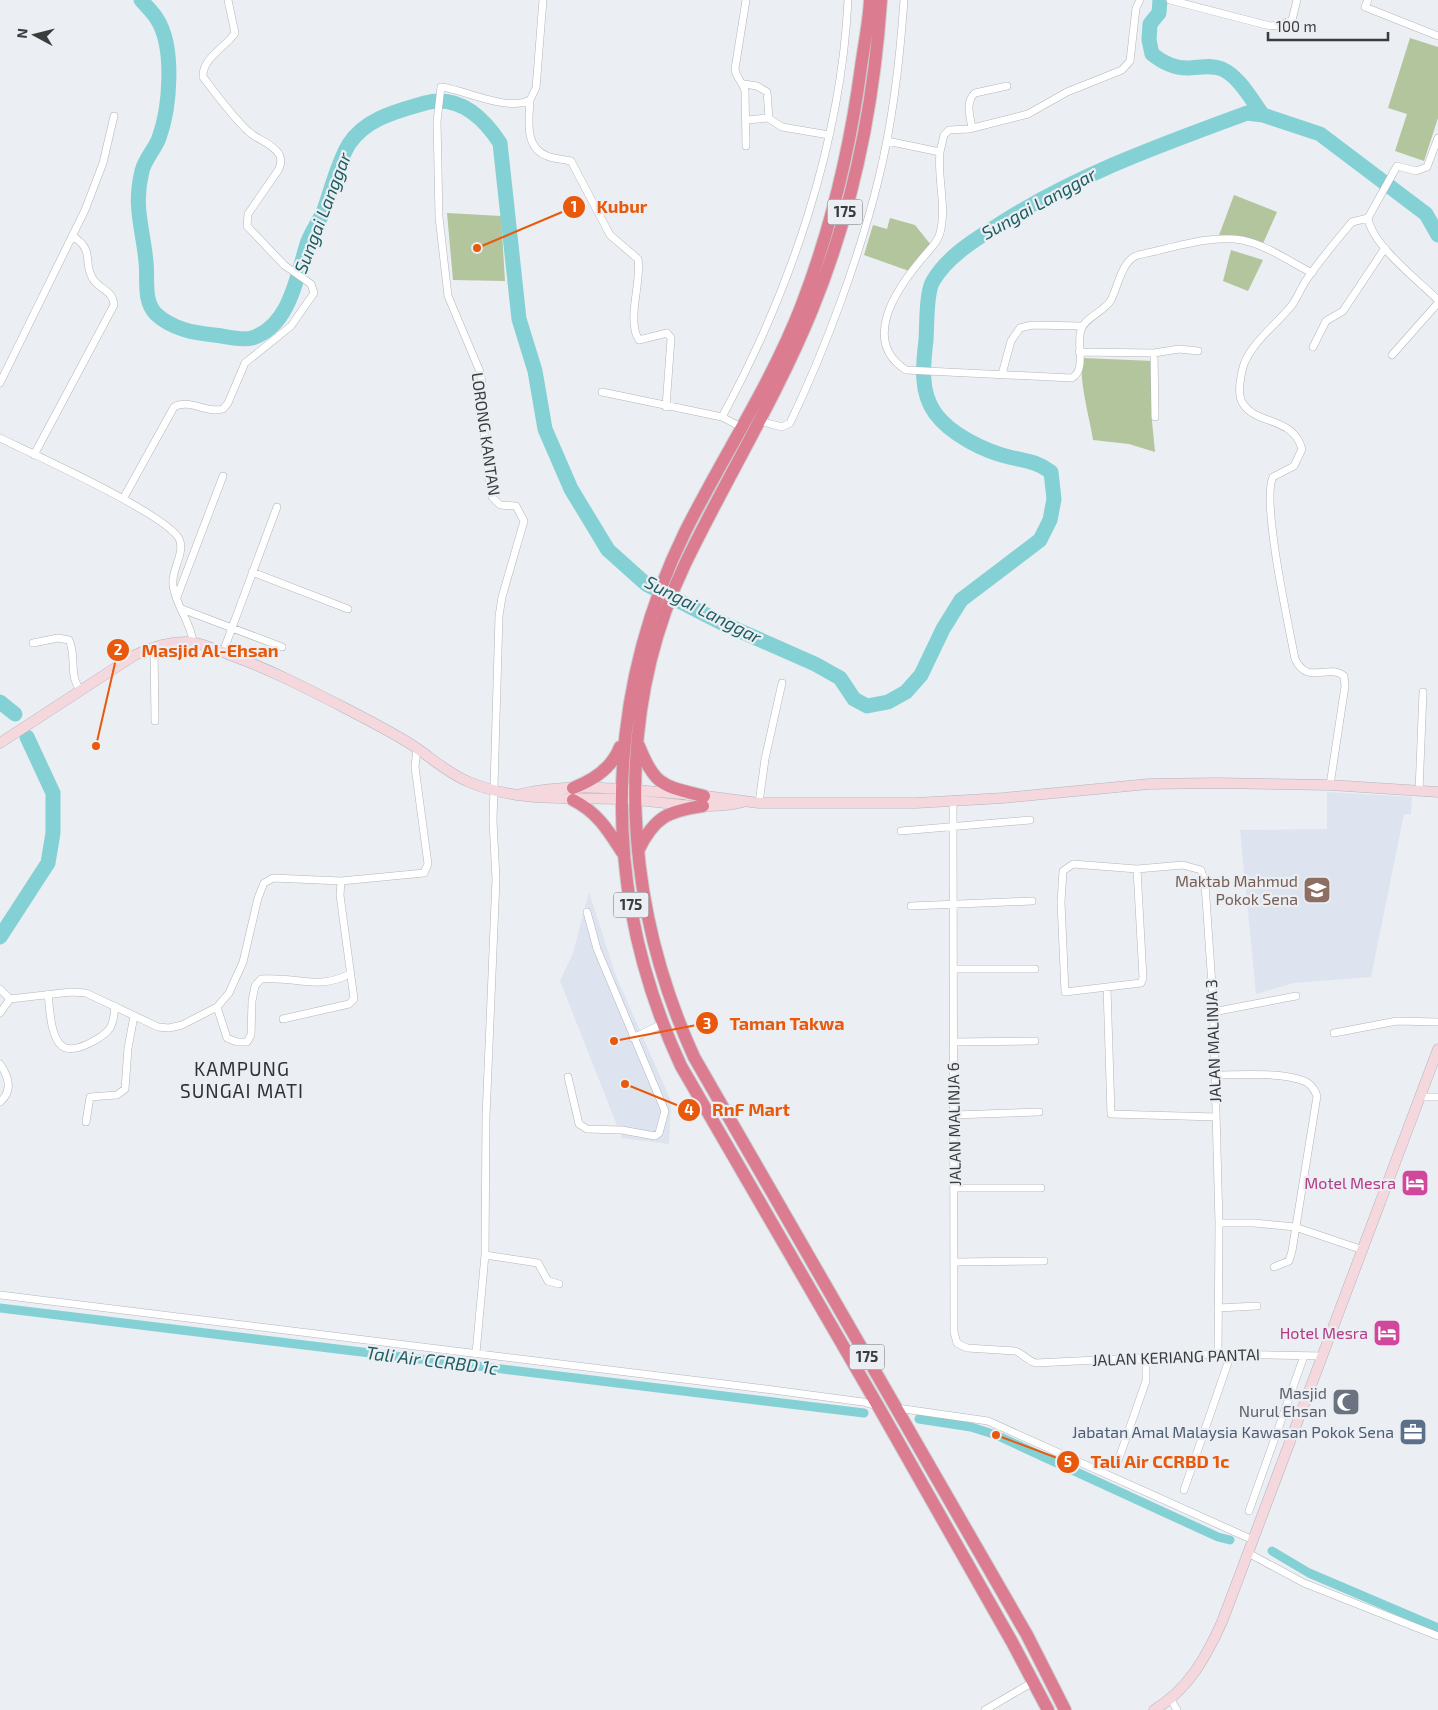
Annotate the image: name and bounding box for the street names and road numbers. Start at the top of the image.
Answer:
road number: 175 [828,200,862,224]
street label: LORONG KANTAN [468,371,505,497]
road number: 175 [614,892,648,918]
street label: JALAN MALINJA 3 [1201,979,1224,1103]
street label: JALAN MALINJA 6 [943,1062,964,1186]
road number: 175 [850,1344,884,1370]
street label: JALAN KERIANG PANTAI [1092,1344,1260,1369]

